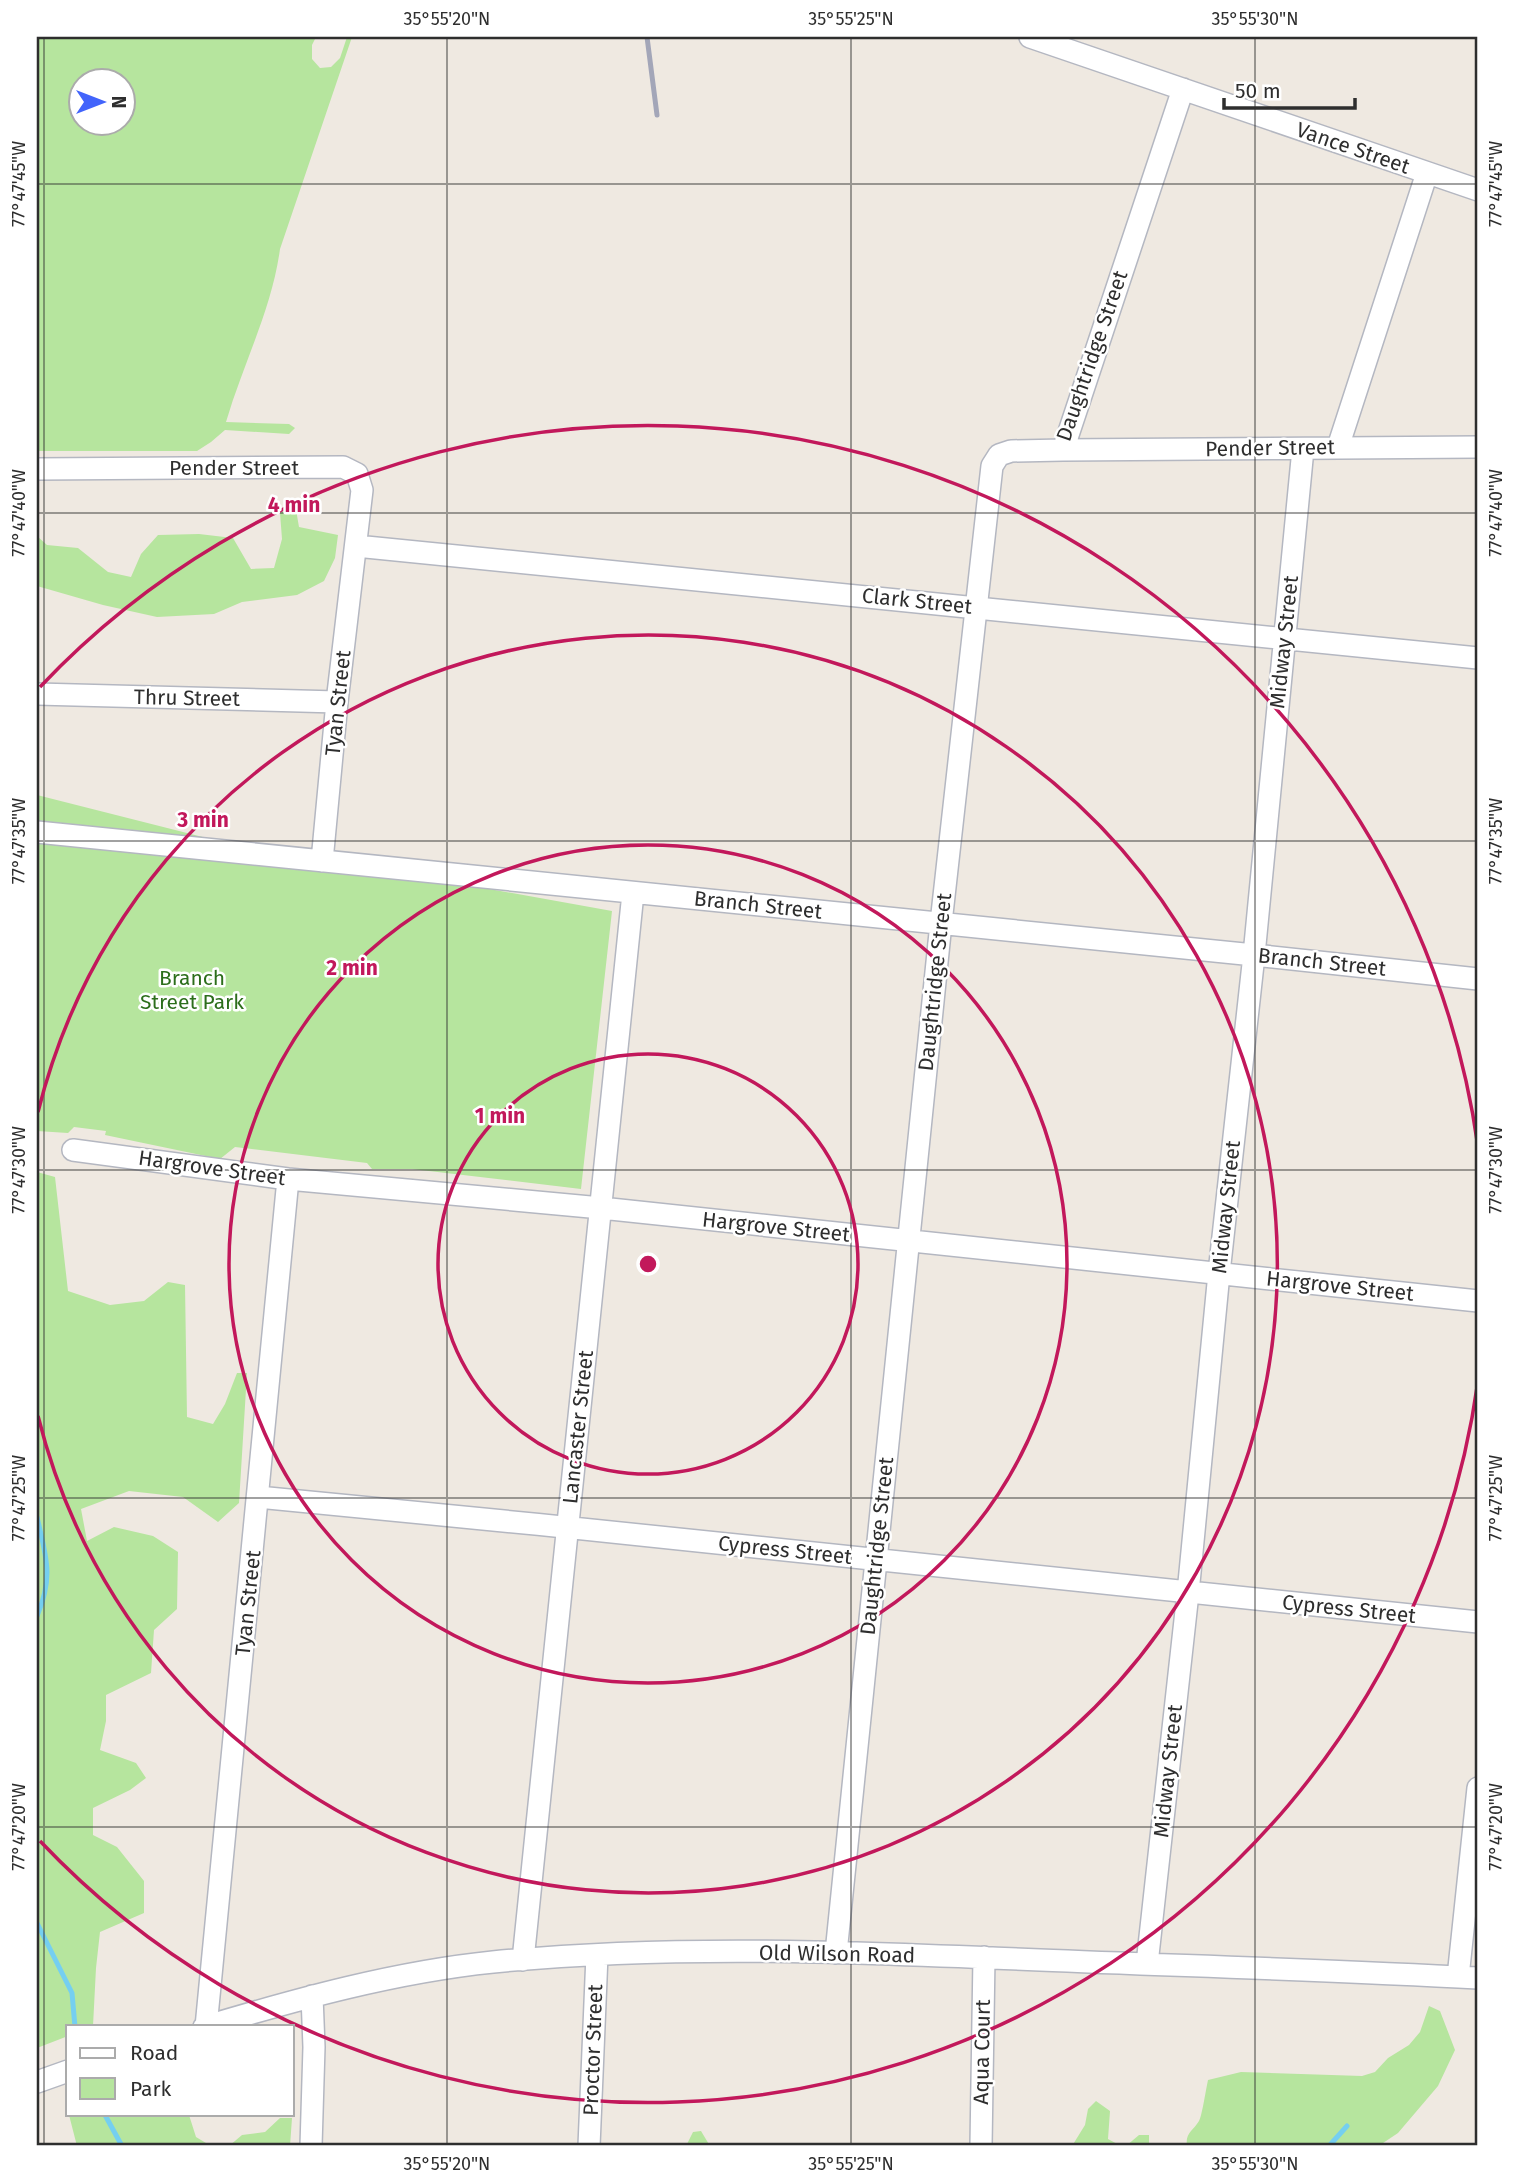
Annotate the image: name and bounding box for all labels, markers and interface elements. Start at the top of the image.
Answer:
text: 35°55'20"N [404,8,490,30]
text: 35°55'25"N [808,8,894,30]
text: 35°55'30"N [1212,8,1298,30]
north arrow [66,66,136,136]
scale bar [1224,66,1356,110]
text: 50 m [1235,78,1281,104]
text: N [107,96,130,108]
street label: Vance Street [1293,116,1413,180]
text: 77°47'45"W [8,141,30,227]
text: 77°47'45"W [1485,141,1507,227]
street label: Daughtridge Street [1051,267,1134,445]
street label: Pender Street [1205,434,1336,462]
street label: Pender Street [169,455,299,481]
text: 77°47'40"W [8,469,30,557]
text: 77°47'40"W [1485,469,1507,557]
text: 4 min [268,492,320,518]
street label: Midway Street [1264,574,1304,710]
street label: Clark Street [861,582,974,620]
street label: Tyan Street [320,648,357,757]
street label: Thru Street [134,684,241,712]
text: 77°47'35"W [8,798,30,884]
text: 77°47'35"W [1485,798,1507,884]
text: 3 min [176,807,229,833]
street label: Branch Street [693,885,824,925]
street label: Daughtridge Street [913,891,957,1072]
street label: Branch Street [1257,942,1388,982]
text: 2 min [326,955,378,981]
park label: Branch Street Park [140,965,244,1015]
text: 1 min [475,1103,525,1129]
text: 77°47'30"W [8,1126,30,1214]
text: 77°47'30"W [1485,1126,1507,1214]
street label: Midway Street [1206,1139,1246,1275]
street label: Hargrove Street [137,1145,288,1191]
street label: Hargrove Street [701,1206,852,1248]
centre of rings [636,1252,660,1276]
street label: Hargrove Street [1265,1265,1416,1307]
street label: Lancaster Street [557,1349,599,1505]
text: 77°47'25"W [8,1455,30,1541]
street label: Daughtridge Street [855,1455,899,1636]
text: 77°47'25"W [1485,1455,1507,1541]
street label: Cypress Street [717,1530,854,1570]
street label: Tyan Street [230,1548,267,1657]
street label: Cypress Street [1281,1589,1418,1629]
street label: Midway Street [1148,1703,1188,1839]
text: 77°47'20"W [8,1783,30,1871]
text: 77°47'20"W [1485,1783,1507,1871]
street label: Old Wilson Road [759,1940,915,1968]
street label: Proctor Street [578,1983,608,2116]
street label: Aqua Court [968,1999,996,2105]
legend [66,2025,294,2116]
text: Road [130,2040,178,2066]
text: Park [130,2076,172,2102]
text: 35°55'20"N [404,2153,490,2175]
text: 35°55'25"N [808,2153,894,2175]
text: 35°55'30"N [1212,2153,1298,2175]

